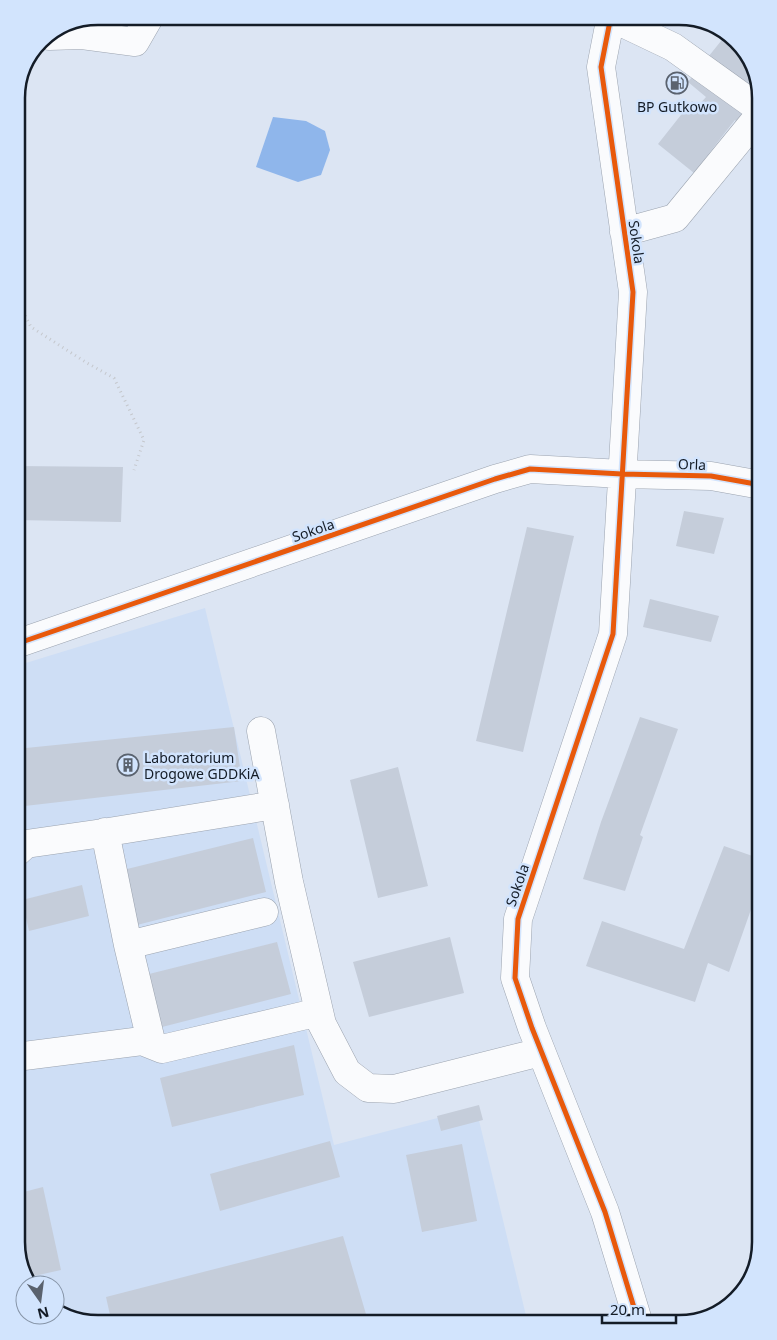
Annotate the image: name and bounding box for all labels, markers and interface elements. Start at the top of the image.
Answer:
fuel station icon: BP Gutkowo [665,71,689,95]
place label: BP Gutkowo [637,97,717,116]
street label: Sokola [625,219,649,265]
street label: Orla [678,454,706,474]
street label: Sokola [289,514,337,546]
place label: Laboratorium Drogowe GDDKiA [144,748,259,783]
building icon: Laboratorium Drogowe GDDKiA [116,753,140,777]
street label: Sokola [501,861,533,909]
north arrow [15,1275,65,1325]
scale bar [602,1292,676,1324]
text: 20 m [610,1299,645,1319]
text: N [35,1303,51,1324]

